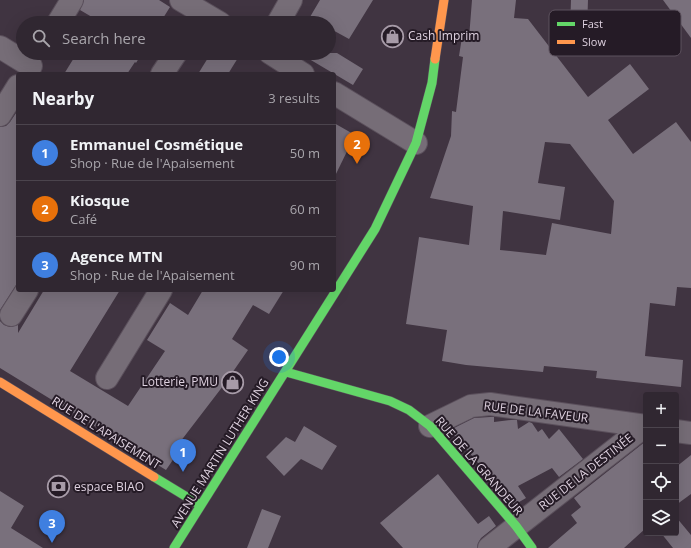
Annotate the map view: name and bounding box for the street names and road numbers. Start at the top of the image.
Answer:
street label: AVENUE MARTIN LUTHER KING [167,375,273,531]
street label: RUE DE L'APAISEMENT [49,392,164,473]
street label: RUE DE LA FAVEUR [483,397,590,426]
street label: RUE DE LA GRANDEUR [432,413,527,519]
street label: RUE DE LA DESTINÉE [535,429,637,514]

